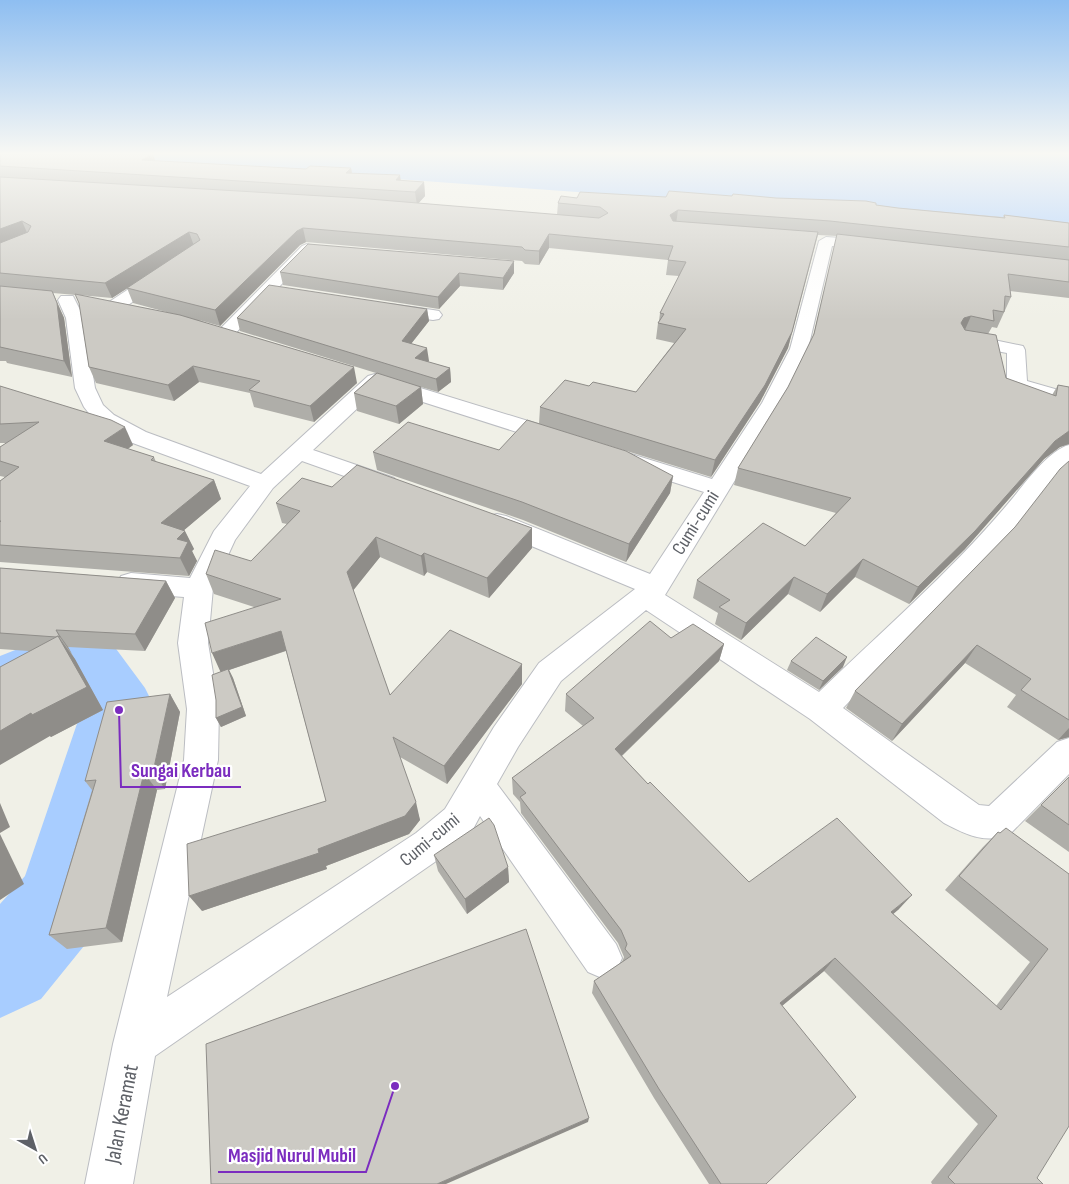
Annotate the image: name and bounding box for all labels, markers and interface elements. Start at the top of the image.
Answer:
street label: Cumi-cumi [667,487,725,559]
callout: Sungai Kerbau [121,752,241,787]
text: Sungai Kerbau [131,759,231,783]
street label: Cumi-cumi [395,808,465,872]
street label: Jalan Keramat [99,1062,145,1167]
north arrow [10,1124,60,1174]
callout: Masjid Nurul Mubil [218,1137,366,1172]
text: Masjid Nurul Mubil [228,1144,356,1168]
text: U [35,1150,51,1168]

